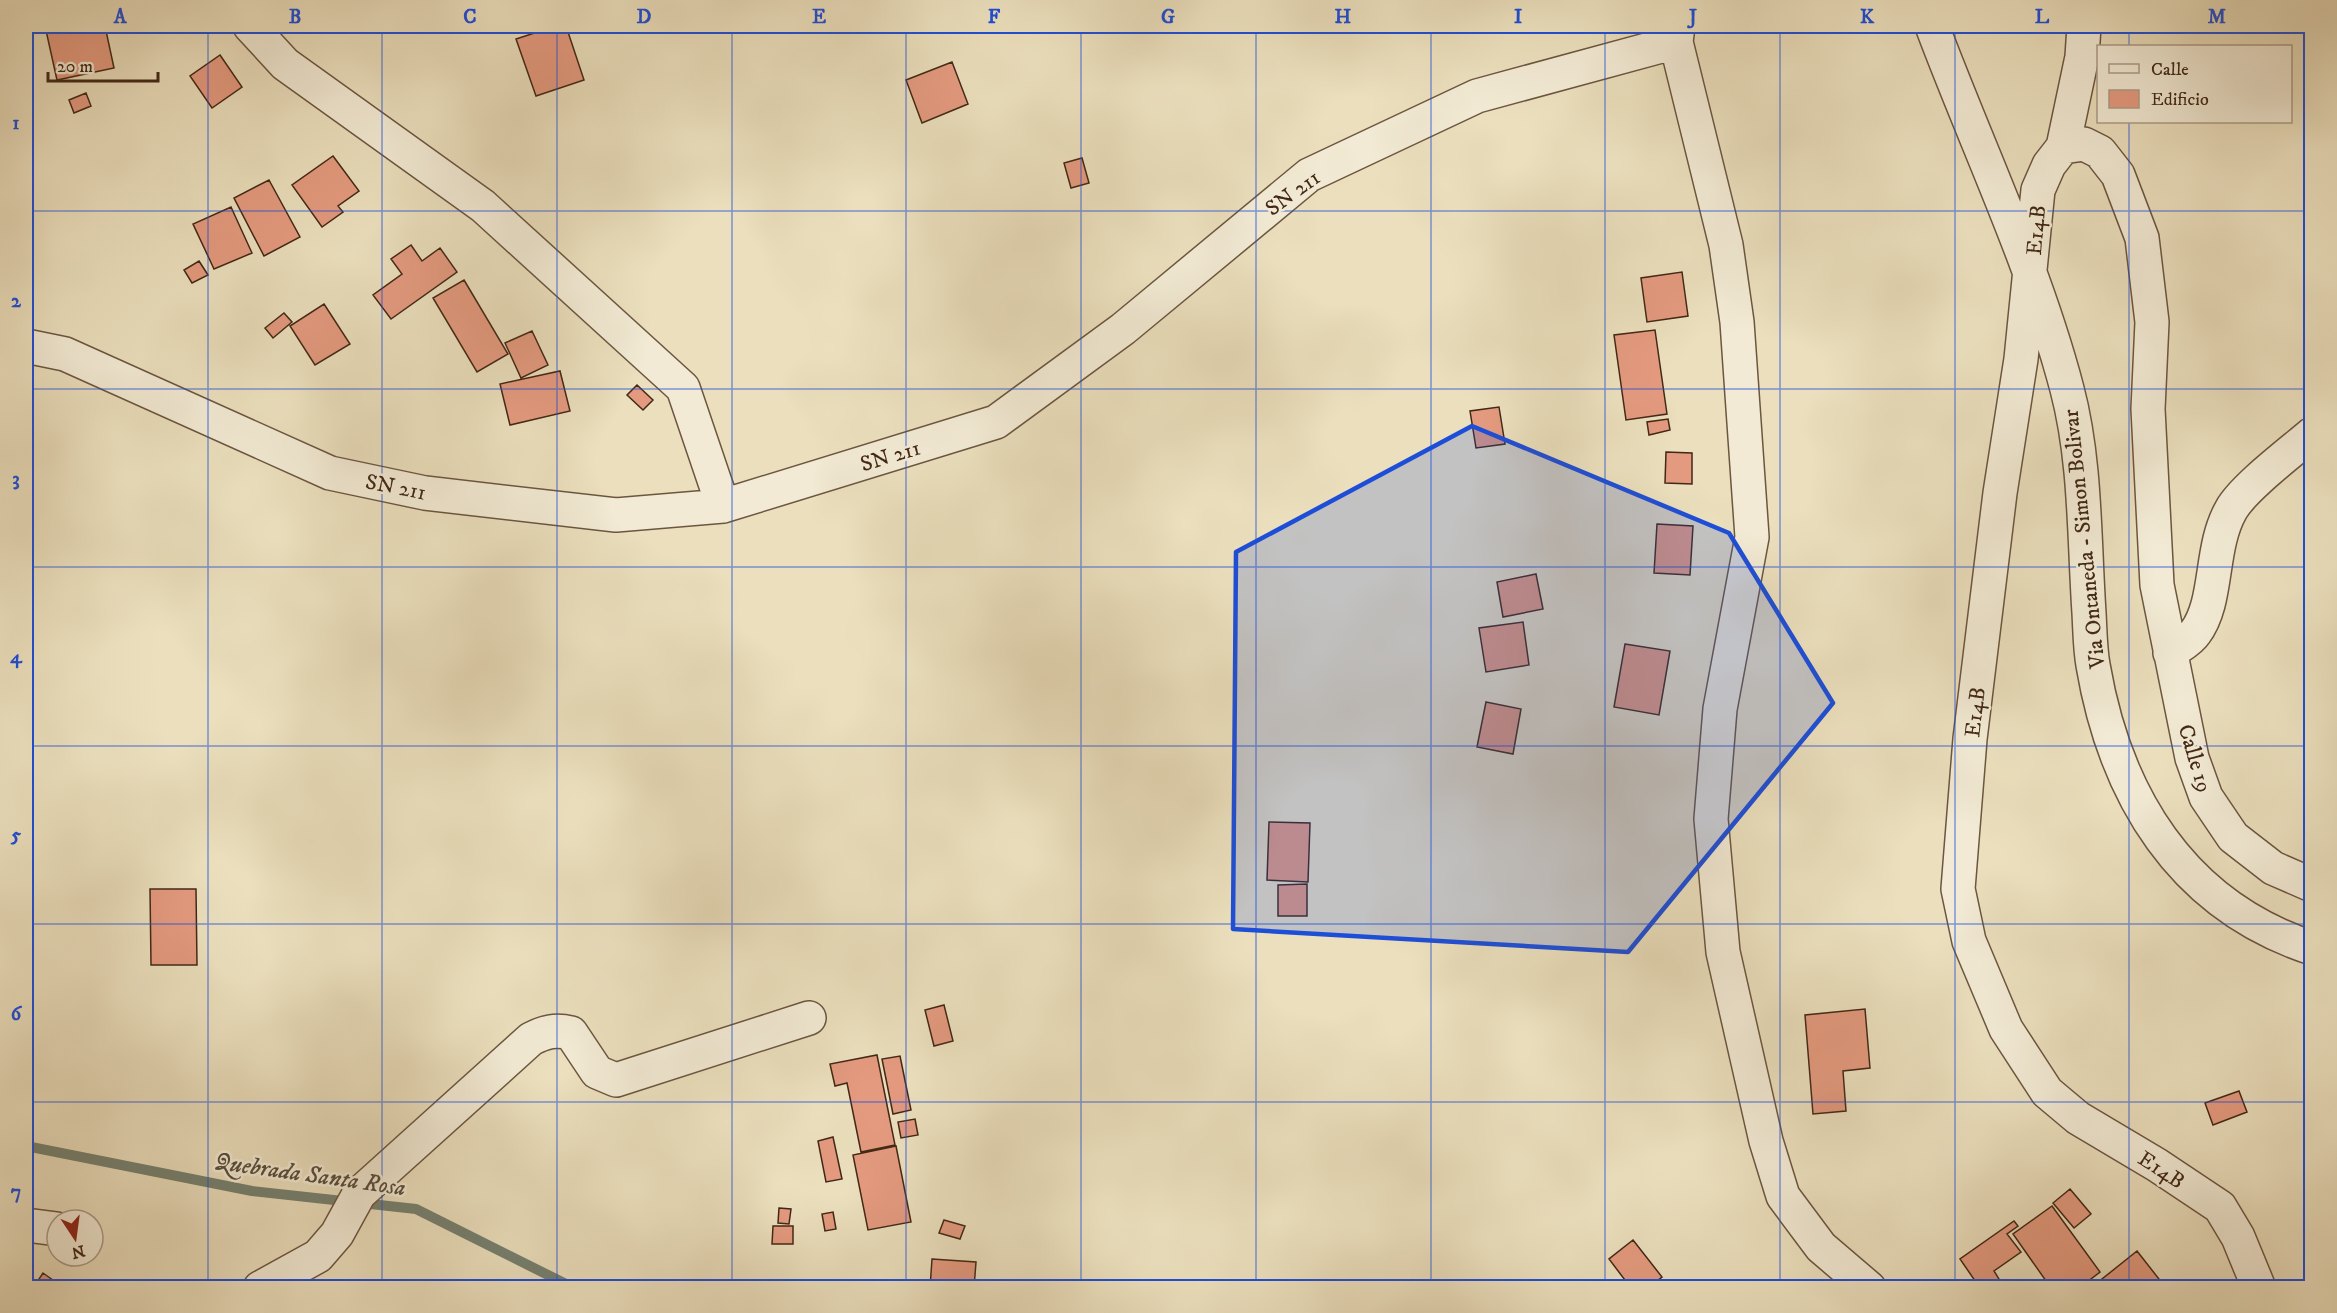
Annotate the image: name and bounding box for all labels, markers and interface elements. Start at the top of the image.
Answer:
text: A [113,5,128,30]
text: B [289,5,301,30]
text: C [463,5,477,30]
text: D [637,5,652,30]
text: E [812,5,826,30]
text: F [988,5,1001,30]
text: G [1161,5,1175,30]
text: H [1335,5,1352,30]
text: I [1514,5,1522,30]
text: J [1687,5,1697,30]
text: K [1860,5,1875,30]
text: L [2035,5,2050,30]
text: M [2208,5,2226,30]
scale bar [48,45,158,83]
legend [2097,45,2292,123]
text: 20 m [57,56,93,78]
text: Calle [2151,59,2189,81]
text: Edificio [2151,89,2209,111]
text: 1 [12,111,20,136]
street label: SN 211 [1260,164,1326,222]
street label: E14B [2021,204,2052,256]
text: 2 [11,289,22,314]
street label: Via Ontaneda - Simon Bolivar [2057,407,2112,671]
street label: SN 211 [857,435,924,478]
text: 3 [12,467,20,492]
street label: SN 211 [363,468,428,507]
text: 4 [10,645,23,670]
street label: E14B [1959,686,1992,739]
street label: Calle 19 [2171,721,2218,796]
text: 5 [10,823,21,848]
text: 6 [11,1002,23,1027]
street label: E14B [2133,1145,2190,1195]
water label: Quebrada Santa Rosa [212,1147,408,1203]
text: 7 [11,1180,21,1205]
north arrow [45,1208,105,1268]
text: N [69,1240,87,1263]

